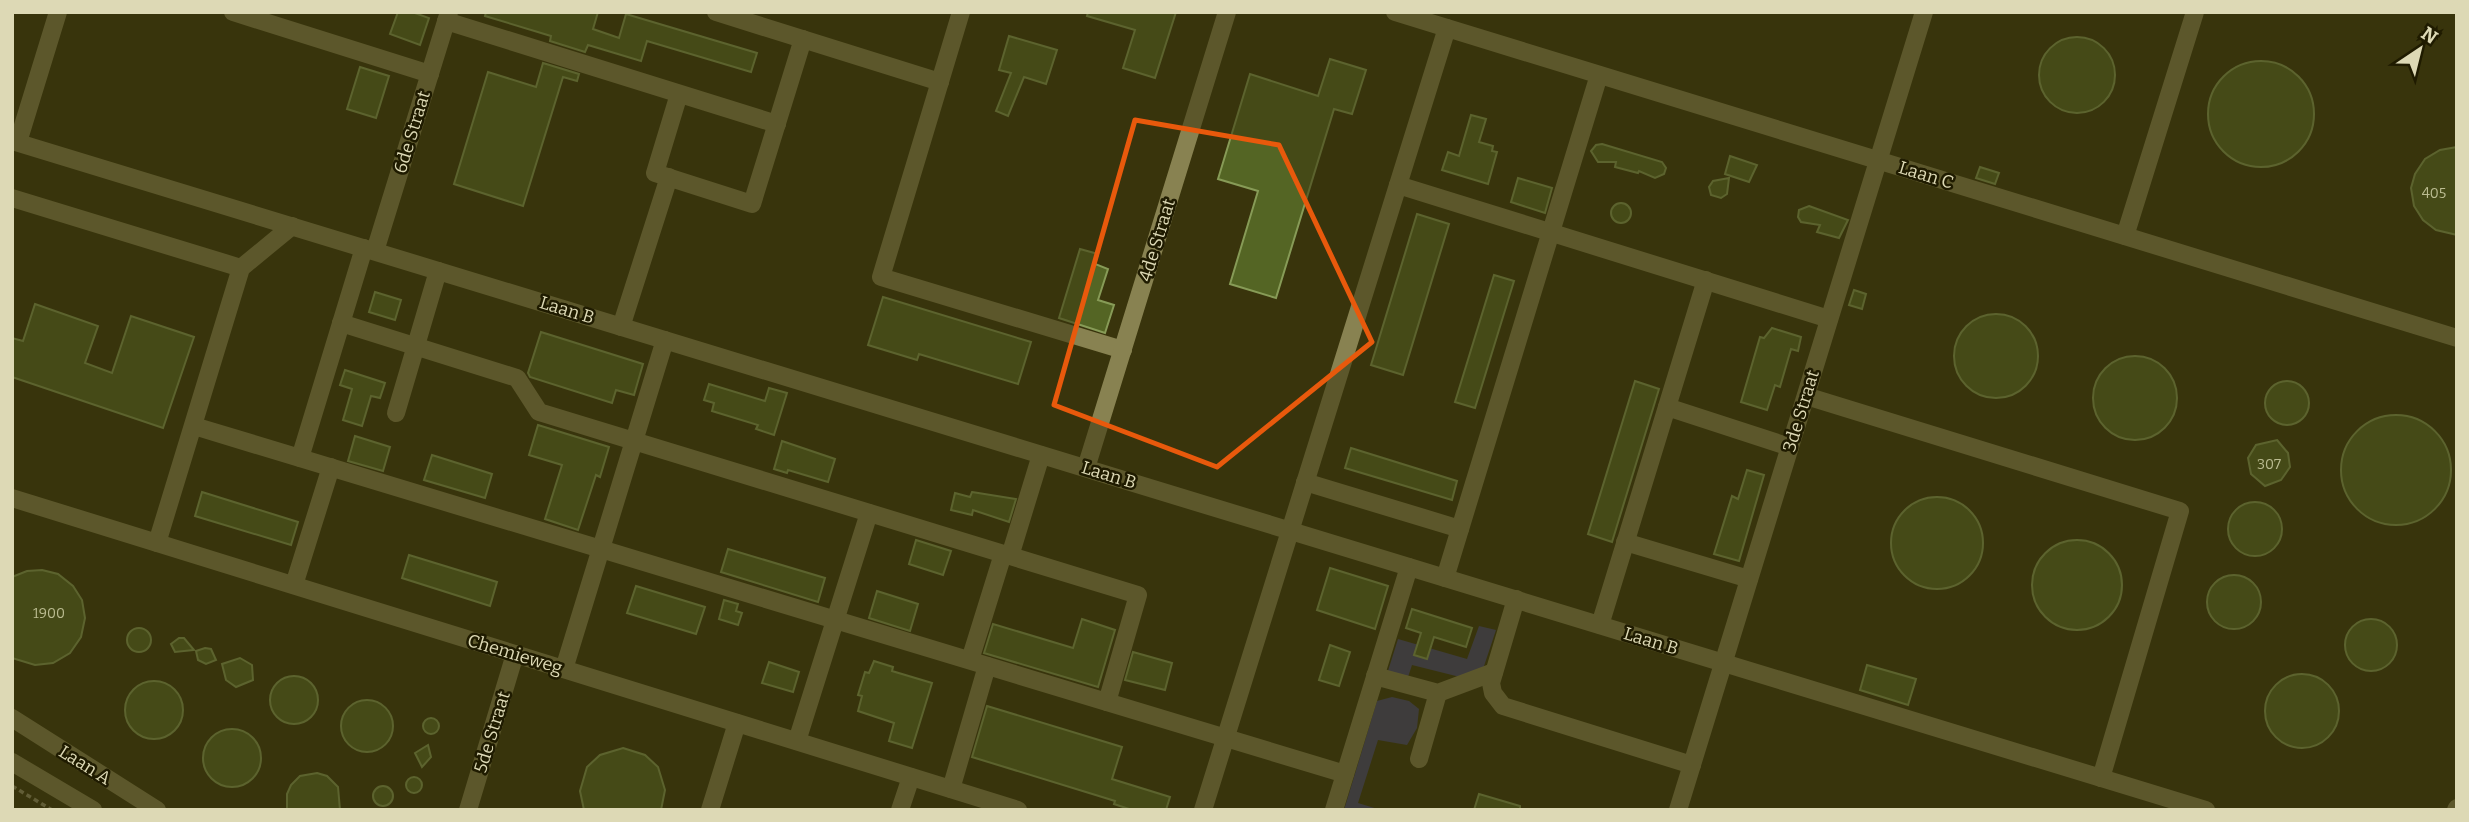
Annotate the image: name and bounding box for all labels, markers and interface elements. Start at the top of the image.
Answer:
north arrow [2385,14,2455,84]
text: N [2417,22,2442,49]
street label: 6de Straat [389,88,435,176]
street label: Laan C [1896,156,1956,194]
house number: 405 [2422,185,2446,202]
street label: 4de Straat [1134,196,1180,284]
street label: Laan B [537,291,597,329]
street label: 3de Straat [1778,367,1824,455]
street label: Laan B [1079,456,1139,494]
house number: 307 [2257,456,2281,473]
house number: 1900 [33,605,65,622]
street label: Laan B [1621,622,1681,660]
street label: Chemieweg [465,629,565,679]
street label: 5de Straat [469,688,515,776]
street label: Laan A [55,741,115,790]

